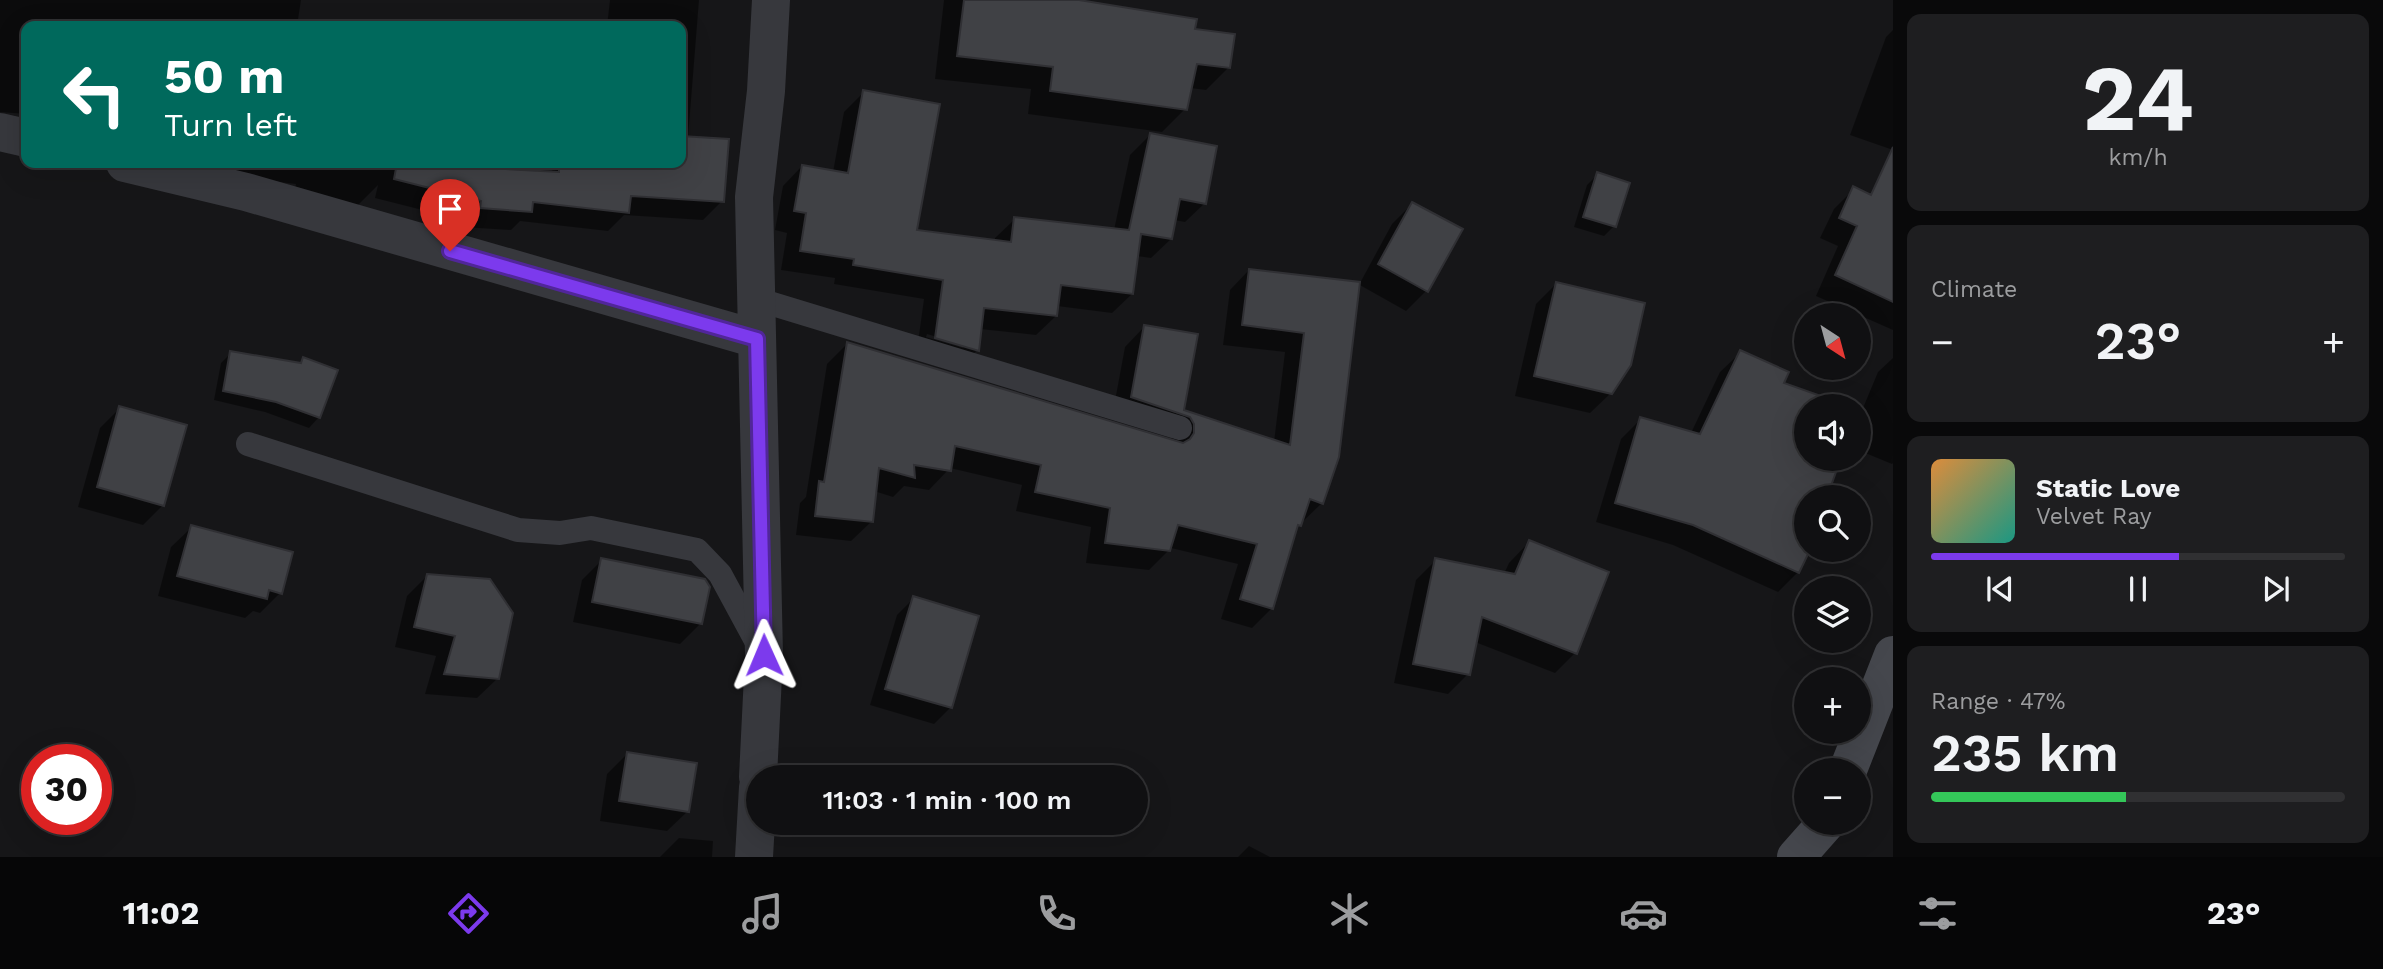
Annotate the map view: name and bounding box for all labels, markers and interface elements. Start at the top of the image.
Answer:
text: 24 [2082,45,2194,152]
text: 50 m [164,47,284,105]
icon: left [49,49,140,140]
text: Turn left [164,106,297,144]
text: km/h [2108,144,2168,171]
pin [420,179,480,251]
icon: arrive [431,190,469,228]
text: Climate [1931,276,2017,303]
north arrow [1794,303,1871,380]
map controls [1794,303,1871,835]
text: 23° [2095,311,2181,372]
text: − [1931,320,1954,364]
text: + [2322,320,2345,364]
button: sound [1794,394,1871,471]
text: Static Love [2036,473,2180,503]
button: search [1794,485,1871,562]
text: Velvet Ray [2036,503,2152,530]
icon: previous [1981,570,2019,608]
icon: pause [2119,570,2157,608]
icon: next [2257,570,2295,608]
button: layers [1794,576,1871,653]
position arrow [727,618,801,692]
button: + [1794,667,1871,744]
text: Range · 47% [1931,688,2065,715]
text: 235 km [1931,723,2119,784]
speed limit sign: 30 [21,744,112,835]
button: − [1794,758,1871,835]
text: 11:03 · 1 min · 100 m [823,785,1071,815]
icon: directions [444,889,493,938]
icon: music [738,889,787,938]
icon: phone [1032,889,1081,938]
icon: climate [1325,889,1374,938]
icon: car [1619,889,1668,938]
icon: filters [1913,889,1962,938]
text: 11:02 [122,894,199,932]
text: 23° [2207,894,2261,932]

